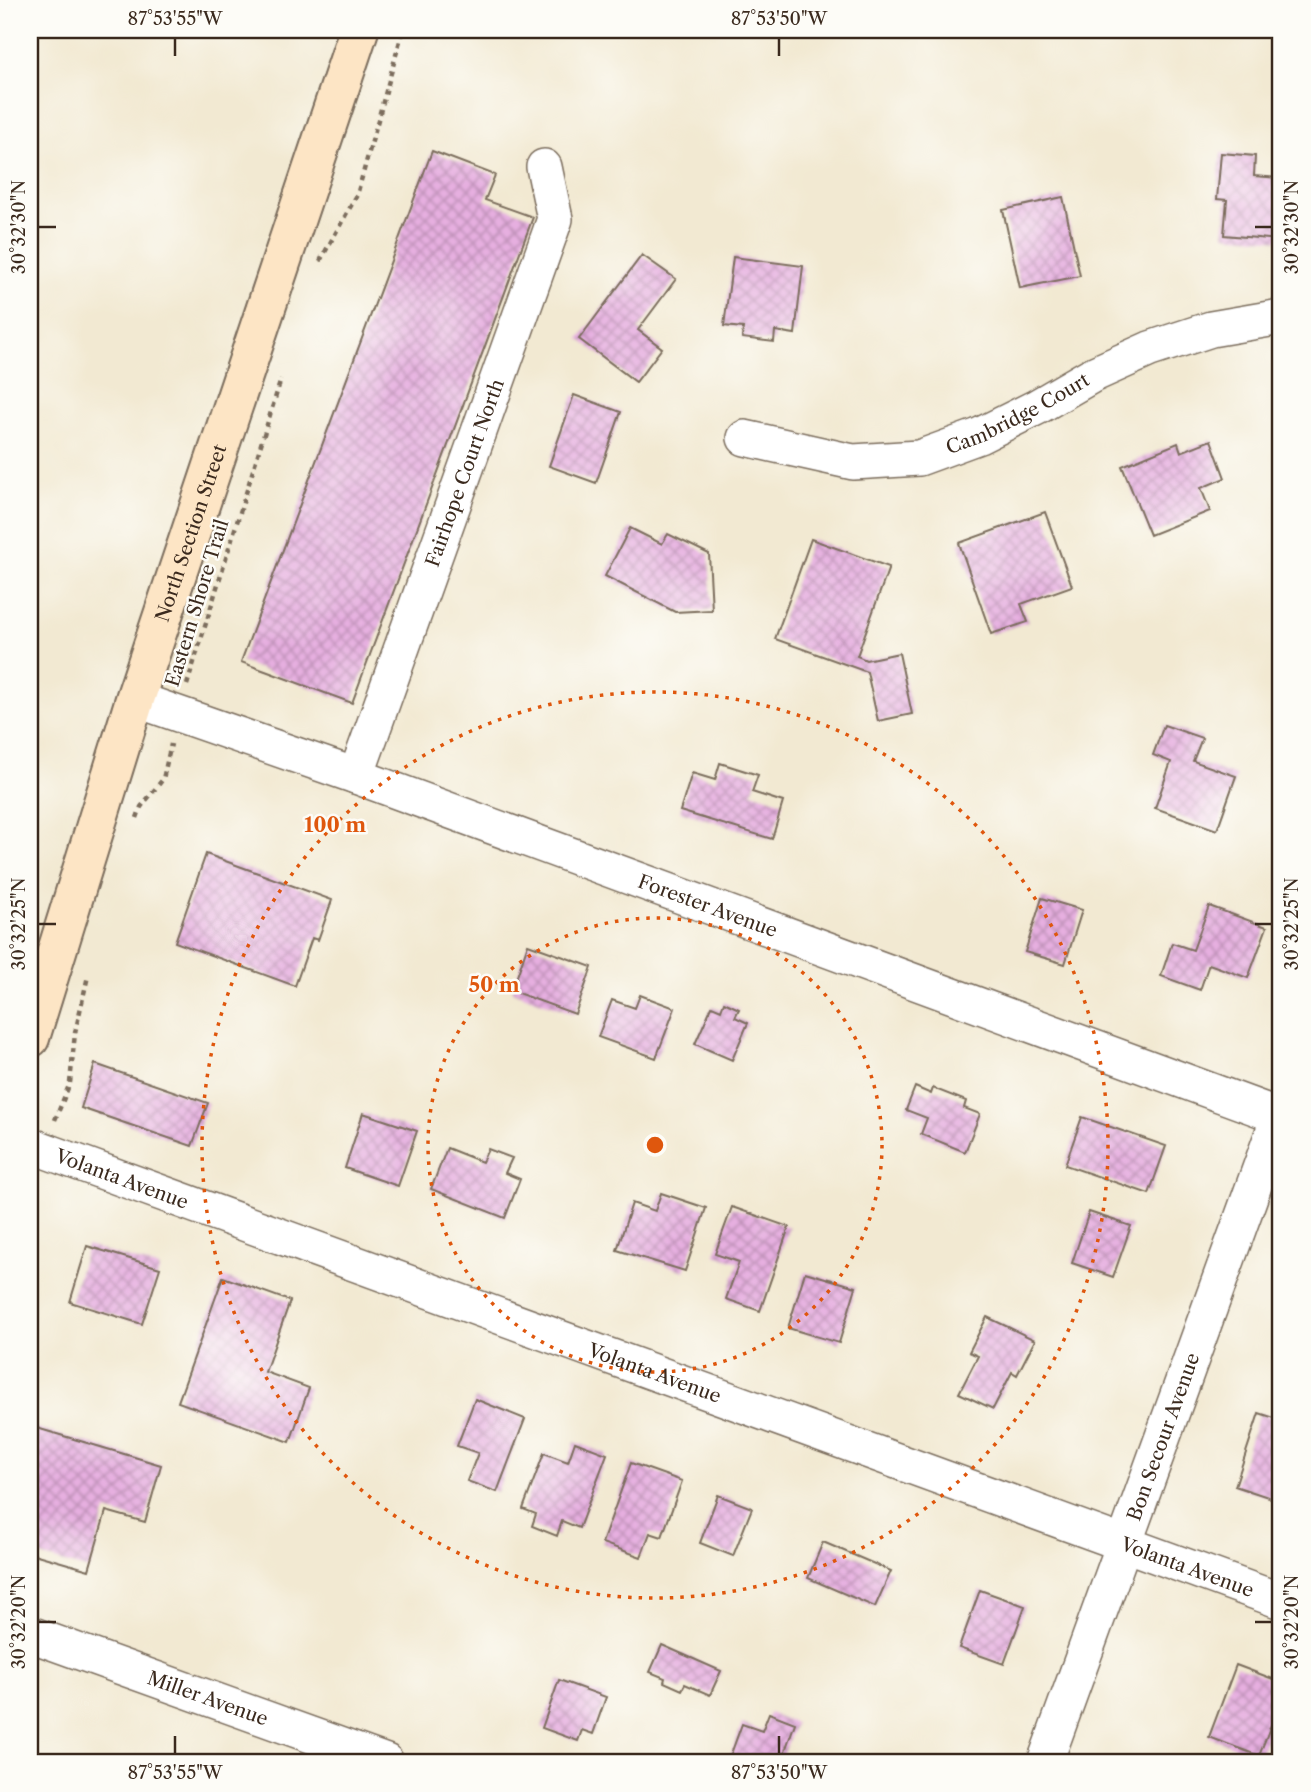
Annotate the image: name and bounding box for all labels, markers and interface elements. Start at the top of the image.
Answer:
text: 87°53'55"W [128,8,224,30]
text: 87°53'50"W [731,8,829,30]
text: 30°32'30"N [8,180,30,274]
text: 30°32'30"N [1281,180,1303,274]
street label: Cambridge Court [943,368,1093,459]
street label: Fairhope Court North [420,376,508,570]
street label: North Section Street [150,441,231,625]
street label: Eastern Shore Trail [161,516,234,690]
text: 100 m [304,812,366,837]
street label: Forester Avenue [635,869,781,942]
text: 30°32'25"N [8,877,30,971]
text: 30°32'25"N [1281,877,1303,971]
text: 50 m [468,972,520,997]
centre of rings [643,1133,667,1157]
street label: Volanta Avenue [52,1143,192,1213]
street label: Volanta Avenue [584,1338,724,1407]
street label: Bon Secour Avenue [1122,1350,1204,1524]
street label: Volanta Avenue [1117,1532,1257,1602]
text: 30°32'20"N [8,1575,30,1669]
text: 30°32'20"N [1281,1575,1303,1669]
street label: Miller Avenue [144,1666,271,1730]
text: 87°53'55"W [128,1762,224,1784]
text: 87°53'50"W [731,1762,829,1784]

